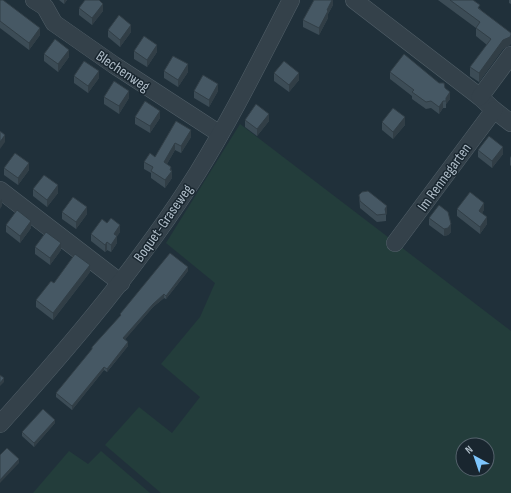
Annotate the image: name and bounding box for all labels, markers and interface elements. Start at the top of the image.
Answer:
street label: Blechenweg [92,47,153,96]
street label: Im Rennegarten [413,139,476,215]
street label: Boquet-Graseweg [130,181,197,266]
north arrow [455,437,495,477]
text: N [462,443,475,457]

